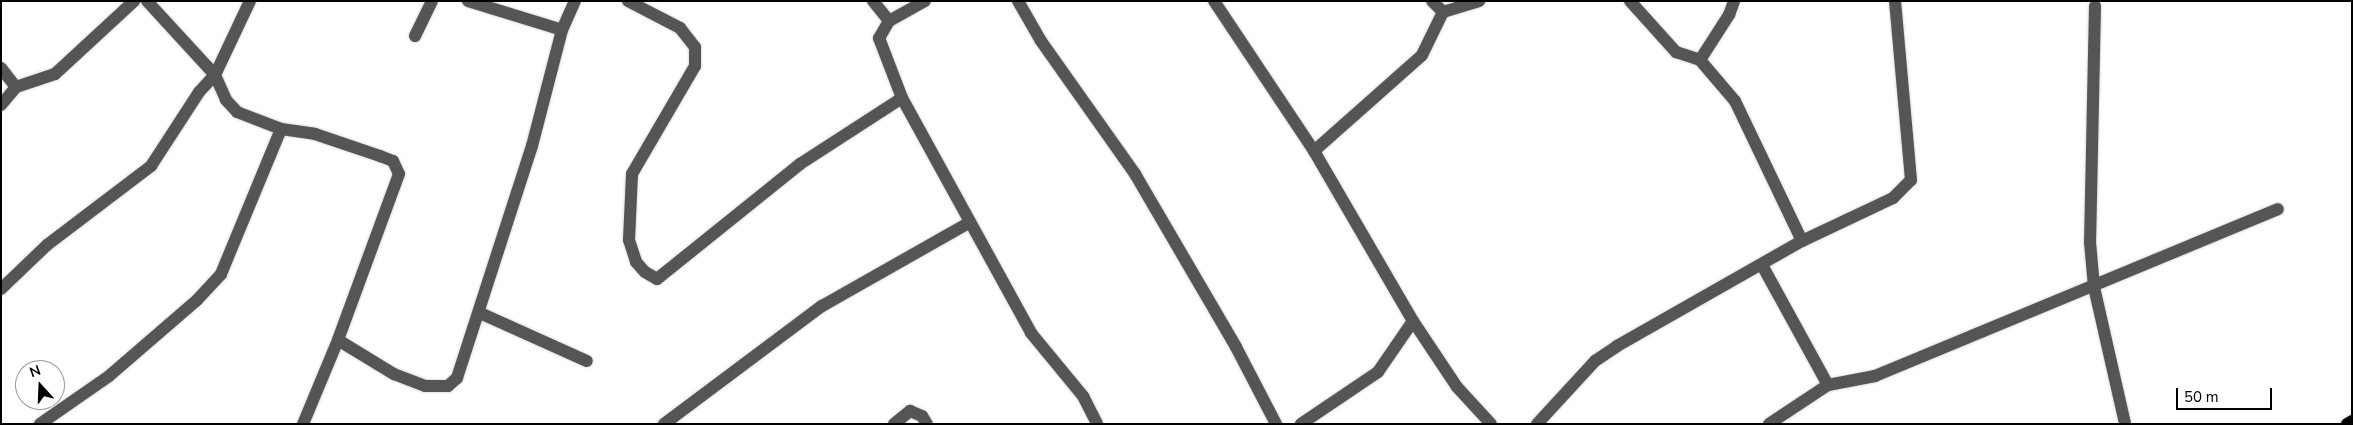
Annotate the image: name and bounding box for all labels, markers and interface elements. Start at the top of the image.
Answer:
north arrow [15,360,65,410]
text: N [27,361,43,382]
scale bar [2178,378,2274,410]
text: 50 m [2184,387,2219,407]

